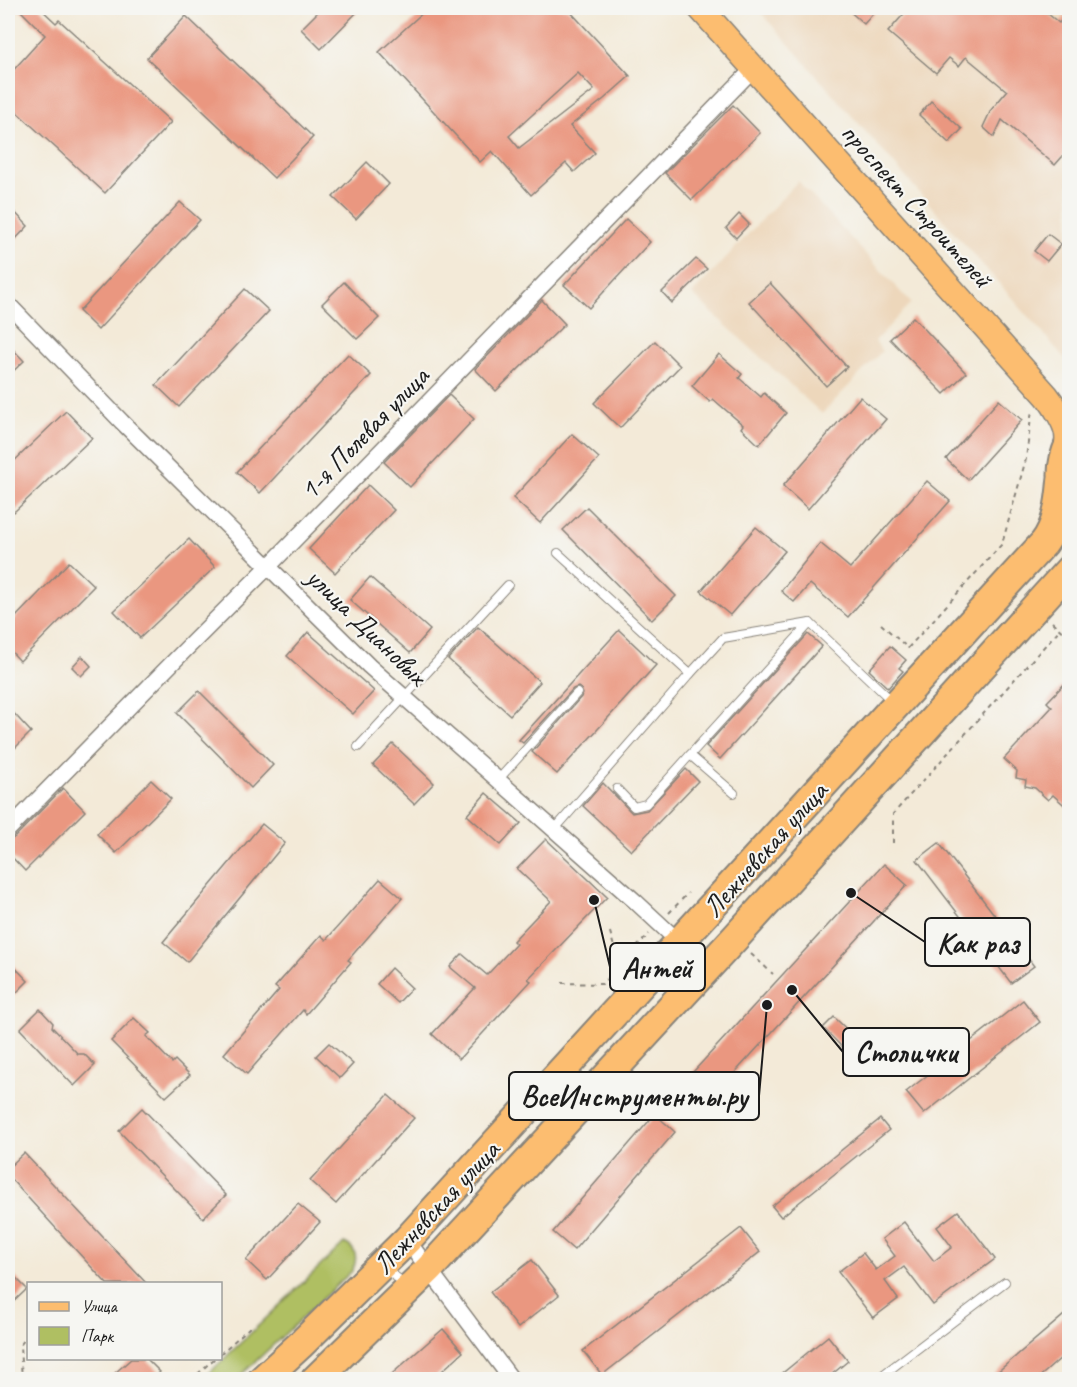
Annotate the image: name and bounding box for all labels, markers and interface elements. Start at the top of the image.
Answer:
street label: проспект Строителей [834,115,1001,296]
street label: 1-я Полевая улица [292,358,437,507]
street label: улица Диановых [298,558,436,694]
street label: Лежневская улица [695,773,836,924]
callout: Как раз [925,918,1030,966]
text: Как раз [937,924,1022,962]
callout: Антей [610,943,705,991]
text: Антей [622,949,695,987]
callout: Столички [843,1028,969,1076]
text: Столички [855,1033,959,1071]
callout: ВсеИнструменты.ру [509,1072,759,1120]
text: ВсеИнструменты.ру [521,1077,750,1116]
street label: Лежневская улица [365,1132,508,1281]
legend [27,1282,222,1360]
text: Улица [81,1295,118,1317]
text: Парк [81,1325,115,1347]

